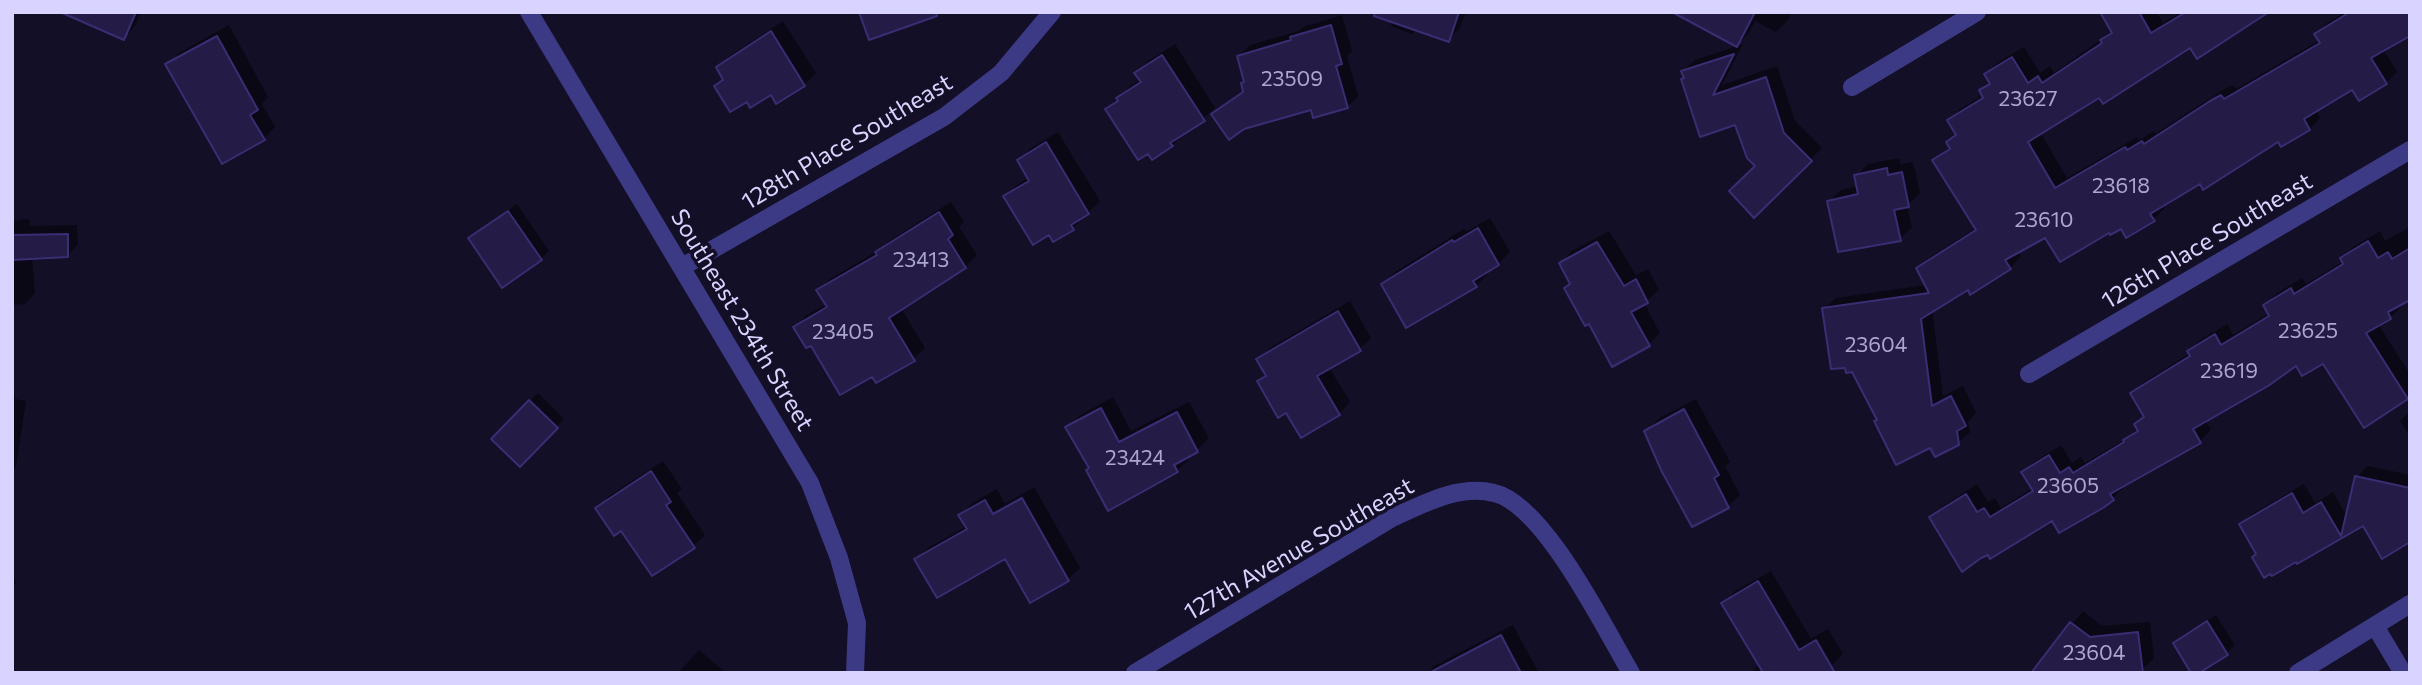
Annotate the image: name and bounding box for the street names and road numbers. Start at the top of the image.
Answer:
street label: 128th Place Southeast [737,68,957,216]
street label: 126th Place Southeast [2097,167,2317,315]
street label: Southeast 234th Street [664,204,820,436]
street label: 127th Avenue Southeast [1179,471,1419,627]

